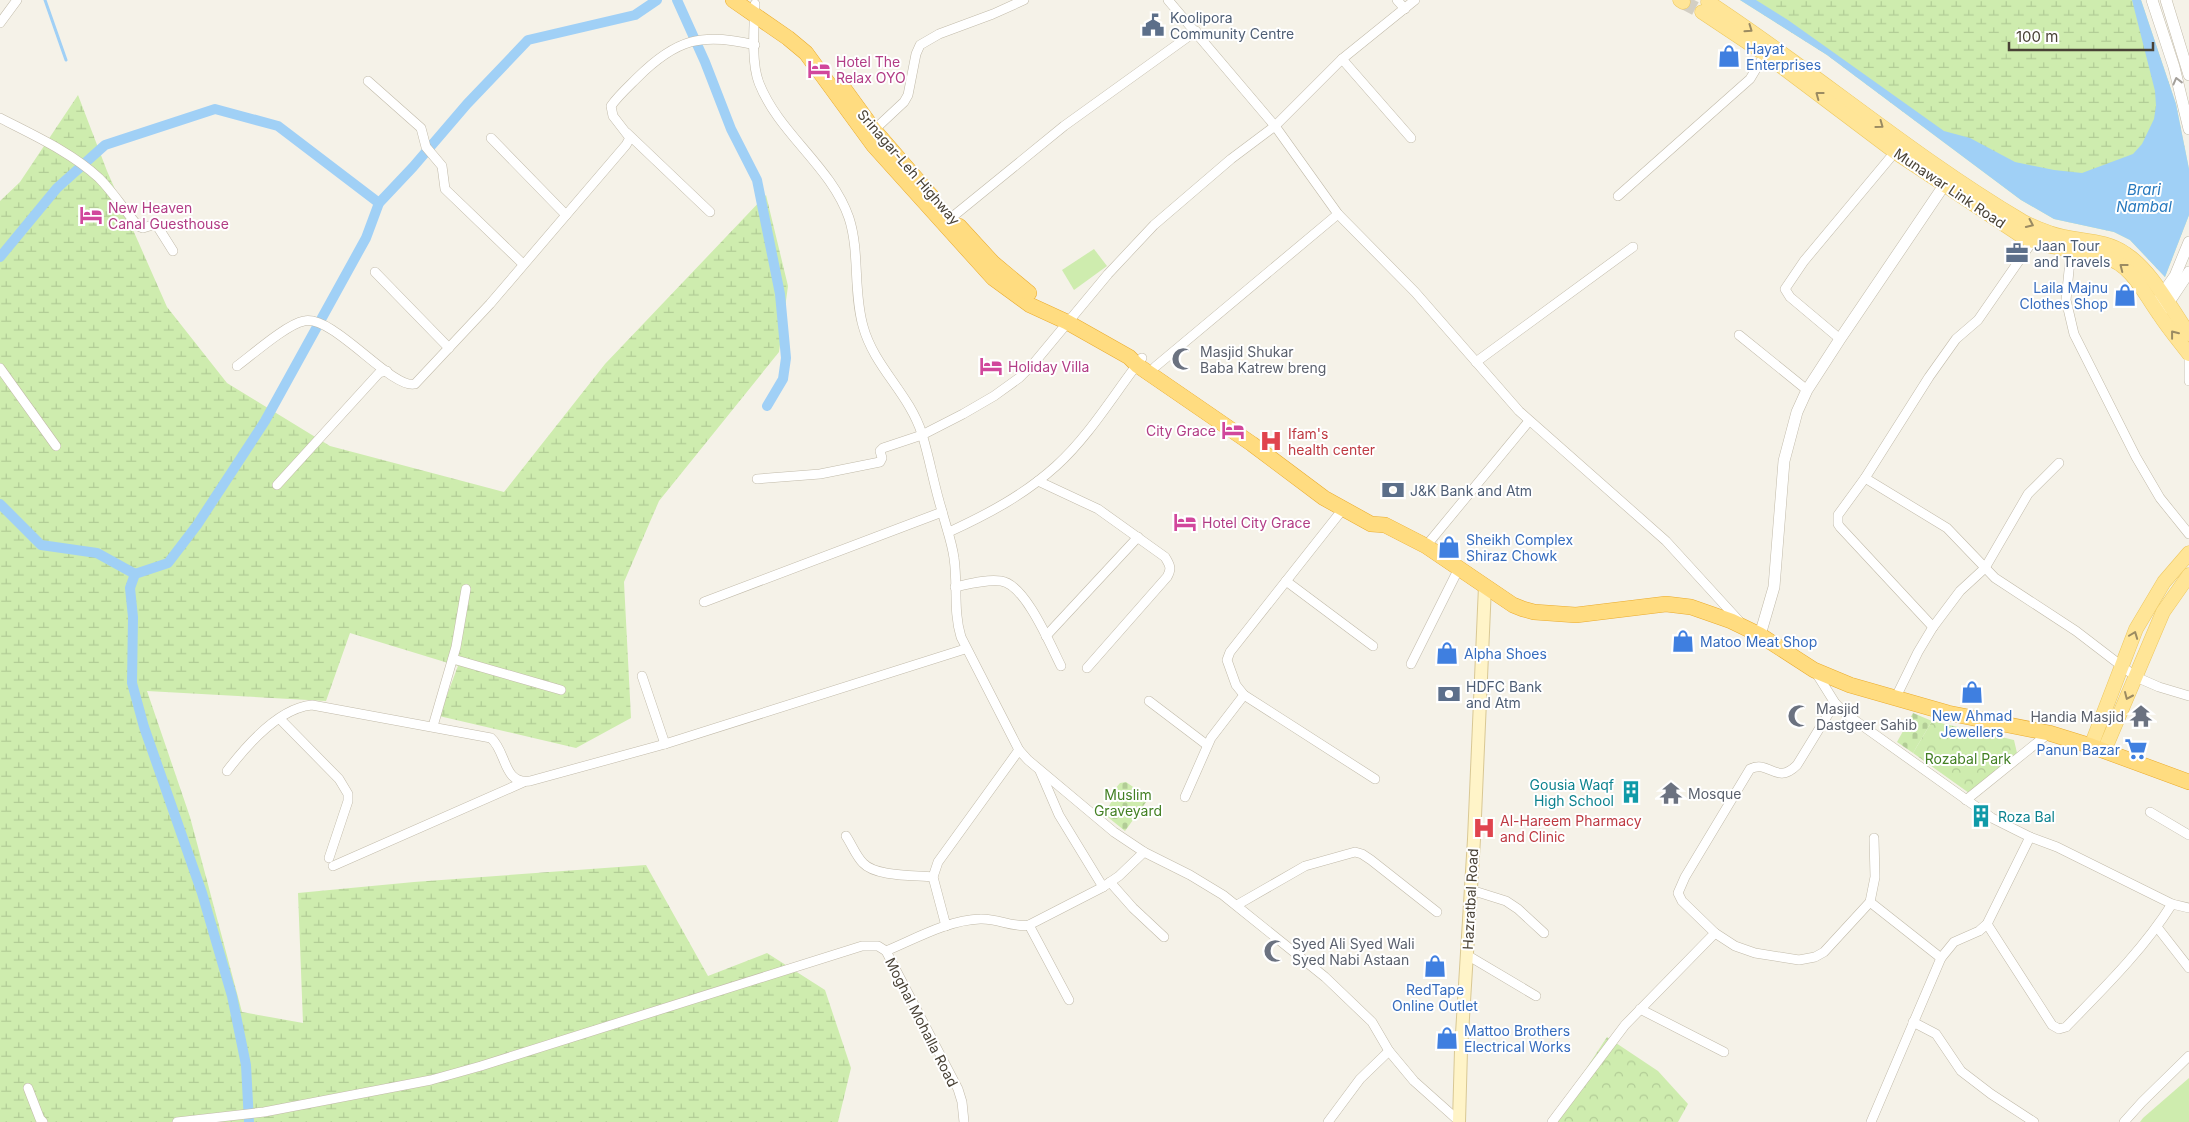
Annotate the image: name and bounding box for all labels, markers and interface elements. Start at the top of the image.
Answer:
place label: Koolipora Community Centre [1170,9,1294,42]
public building icon: Koolipora Community Centre [1140,12,1166,38]
scale bar [2009,20,2153,52]
one-way arrow [1743,23,1753,32]
text: 100 m [2016,27,2058,46]
place label: Hayat Enterprises [1746,40,1821,73]
shop icon: Hayat Enterprises [1716,43,1742,69]
place label: Hotel The Relax OYO [836,53,906,86]
hotel icon: Hotel The Relax OYO [806,56,832,82]
one-way arrow [2173,78,2183,86]
one-way arrow [1816,92,1825,100]
street label: Srinagar-Leh Highway [854,106,964,228]
one-way arrow [1875,118,1884,128]
street label: Munawar Link Road [1891,144,2009,232]
water label: Brari Nambal [2116,180,2172,216]
place label: New Heaven Canal Guesthouse [108,199,229,232]
hotel icon: New Heaven Canal Guesthouse [78,202,104,228]
one-way arrow [2025,218,2034,229]
place label: Jaan Tour and Travels [2034,237,2110,270]
office icon: Jaan Tour and Travels [2004,240,2030,266]
one-way arrow [2120,265,2129,273]
place label: Laila Majnu Clothes Shop [2019,279,2108,312]
shop icon: Laila Majnu Clothes Shop [2112,282,2138,308]
one-way arrow [2172,331,2180,340]
place label: Masjid Shukar Baba Katrew breng [1200,343,1326,376]
mosque icon: Masjid Shukar Baba Katrew breng [1170,346,1196,372]
hotel icon: Holiday Villa [978,353,1004,379]
place label: Holiday Villa [1008,358,1089,375]
hotel icon: City Grace [1220,417,1246,443]
place label: City Grace [1146,422,1216,439]
place label: Ifam's health center [1288,425,1375,458]
hospital icon: Ifam's health center [1258,428,1284,454]
bank icon: J&K Bank and Atm [1380,477,1406,503]
place label: J&K Bank and Atm [1410,482,1532,499]
hotel icon: Hotel City Grace [1172,509,1198,535]
place label: Hotel City Grace [1202,514,1311,531]
place label: Sheikh Complex Shiraz Chowk [1466,531,1573,564]
shop icon: Sheikh Complex Shiraz Chowk [1436,534,1462,560]
shop icon: Matoo Meat Shop [1670,628,1696,654]
one-way arrow [2129,632,2139,640]
place label: Matoo Meat Shop [1700,633,1817,650]
shop icon: Alpha Shoes [1434,640,1460,666]
place label: Alpha Shoes [1464,645,1547,662]
place label: HDFC Bank and Atm [1466,678,1542,711]
shop icon: New Ahmad Jewellers [1959,679,1985,705]
bank icon: HDFC Bank and Atm [1436,681,1462,707]
one-way arrow [2123,691,2134,700]
place label: Masjid Dastgeer Sahib [1816,700,1917,733]
mosque icon: Masjid Dastgeer Sahib [1786,703,1812,729]
temple icon: Handia Masjid [2128,703,2154,729]
place label: New Ahmad Jewellers [1932,707,2012,740]
place label: Handia Masjid [2030,708,2124,725]
supermarket icon: Panun Bazar [2123,736,2149,762]
place label: Panun Bazar [2037,741,2120,758]
park label: Rozabal Park [1925,750,2012,767]
place label: Gousia Waqf High School [1530,776,1614,809]
building icon: Gousia Waqf High School [1618,779,1644,805]
temple icon: Mosque [1658,780,1684,806]
place label: Mosque [1688,785,1741,802]
park label: Muslim Graveyard [1094,786,1162,819]
building icon: Roza Bal [1968,803,1994,829]
place label: Roza Bal [1998,808,2055,825]
place label: Al-Hareem Pharmacy and Clinic [1500,812,1642,845]
hospital icon: Al-Hareem Pharmacy and Clinic [1471,815,1497,841]
street label: Hazratbal Road [1459,848,1481,950]
place label: Syed Ali Syed Wali Syed Nabi Astaan [1292,935,1415,968]
mosque icon: Syed Ali Syed Wali Syed Nabi Astaan [1262,938,1288,964]
shop icon: RedTape Online Outlet [1422,953,1448,979]
street label: Moghal Mohalla Road [882,955,962,1089]
place label: RedTape Online Outlet [1392,981,1478,1014]
place label: Mattoo Brothers Electrical Works [1464,1022,1571,1055]
shop icon: Mattoo Brothers Electrical Works [1434,1025,1460,1051]

